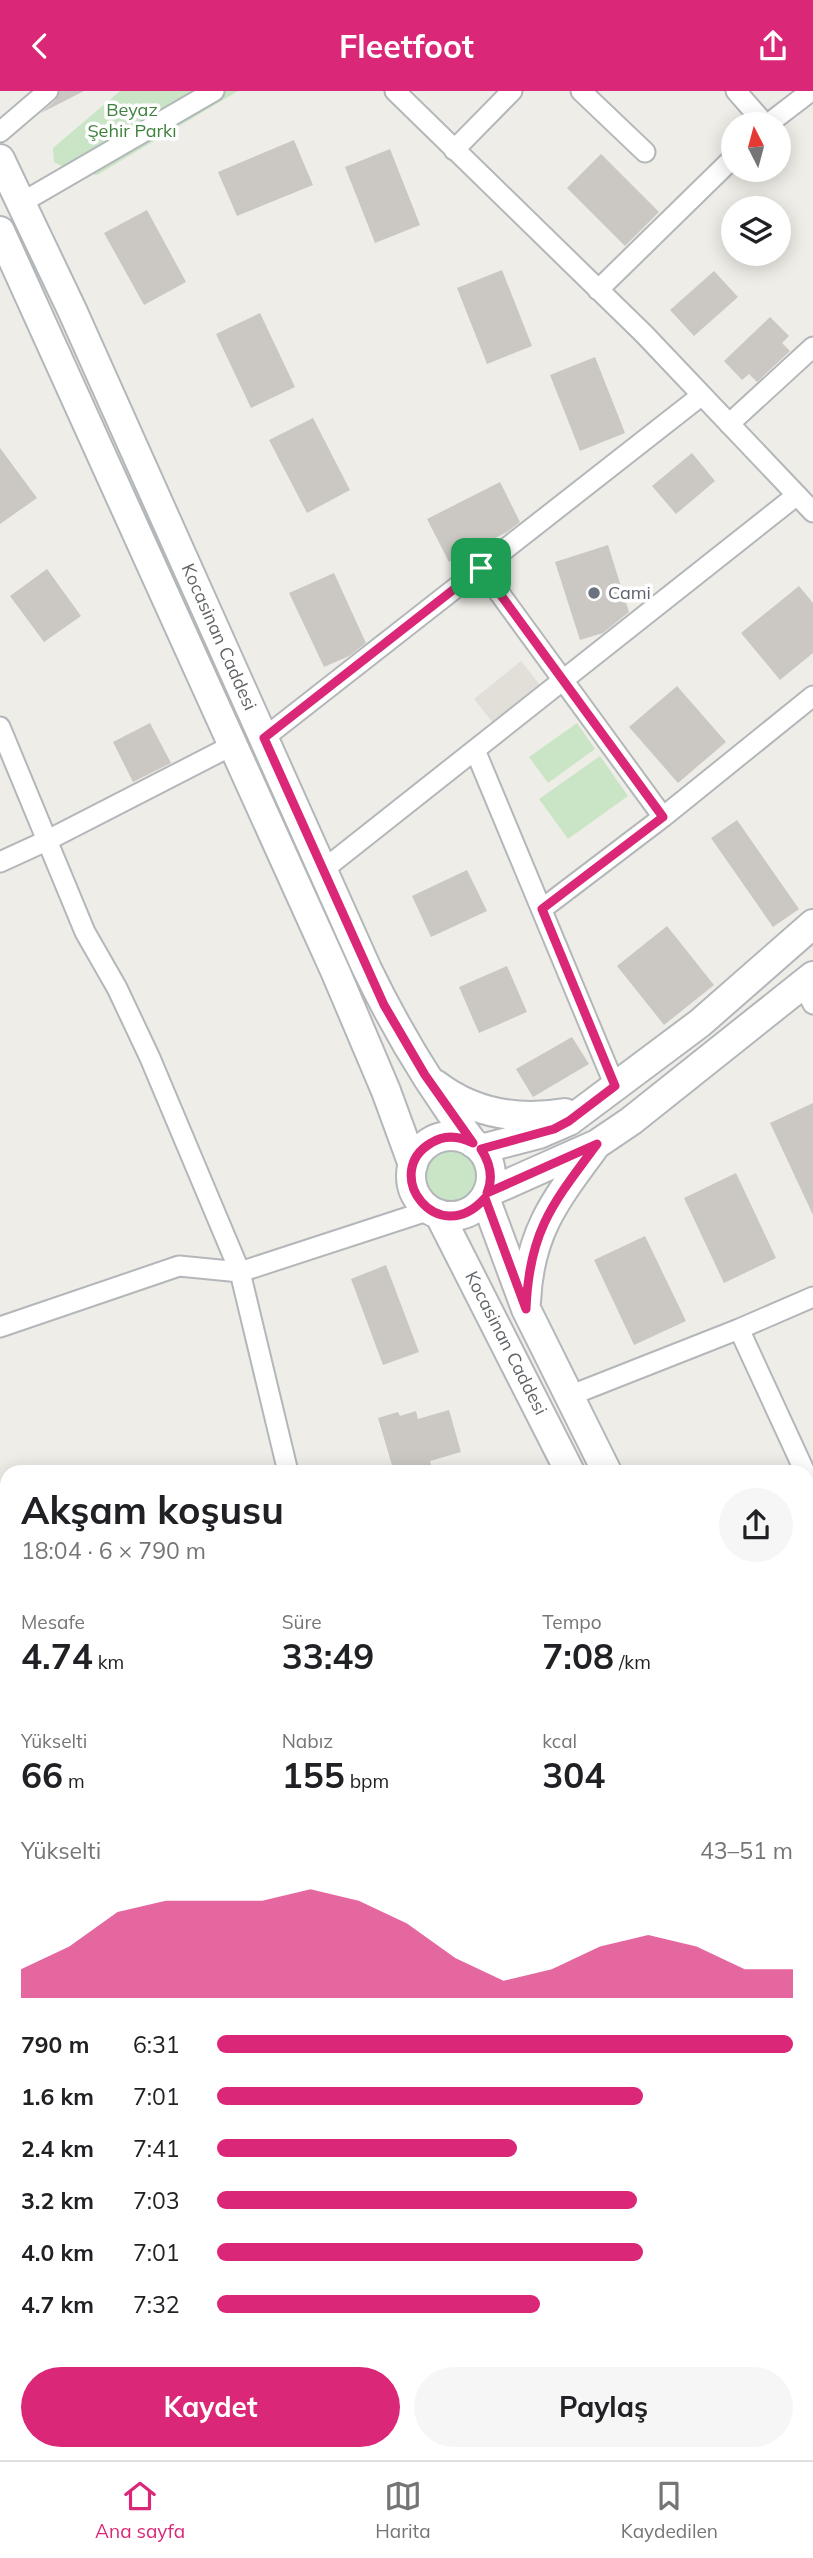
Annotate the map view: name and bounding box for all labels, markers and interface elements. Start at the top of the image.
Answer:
text: Fleetfoot [339,26,474,66]
icon: back [21,27,59,65]
icon: share [754,27,792,65]
park label: Beyaz Şehir Parkı [87,98,177,142]
north arrow [721,112,791,182]
map controls [721,112,791,266]
button: layers [721,196,791,266]
pin [451,538,511,598]
icon: arrive [462,549,500,587]
street label: Kocasinan Caddesi [177,560,262,714]
place label: Cami [608,581,651,604]
marker: Cami [586,585,602,601]
street label: Kocasinan Caddesi [460,1267,553,1419]
text: Akşam koşusu [21,1486,284,1534]
button: share [719,1488,793,1562]
text: 18:04 · 6 × 790 m [21,1536,206,1565]
text: Mesafe [21,1610,85,1634]
text: Süre [282,1610,322,1634]
text: Tempo [542,1610,602,1634]
text: 4.74 [21,1634,93,1678]
text: 33:49 [282,1634,374,1678]
text: 7:08 [542,1634,614,1678]
text: km [93,1650,124,1674]
text: /km [614,1650,651,1674]
text: Yükselti [21,1729,87,1753]
text: Nabız [282,1729,333,1753]
text: kcal [542,1729,577,1753]
text: 66 [21,1753,63,1797]
text: 155 [282,1753,345,1797]
text: 304 [542,1753,605,1797]
text: m [63,1769,85,1793]
text: bpm [345,1769,389,1793]
text: Yükselti [21,1836,101,1865]
text: 43–51 m [700,1836,793,1865]
text: 790 m [21,2030,89,2059]
text: 6:31 [133,2030,180,2059]
text: 1.6 km [21,2082,94,2111]
text: 7:01 [133,2082,180,2111]
text: 2.4 km [21,2134,94,2163]
text: 7:41 [133,2134,180,2163]
text: 3.2 km [21,2186,94,2215]
text: 7:03 [133,2186,180,2215]
text: 4.0 km [21,2238,94,2267]
text: 7:01 [133,2238,180,2267]
text: 4.7 km [21,2290,94,2319]
text: 7:32 [133,2290,180,2319]
button: Kaydet [21,2367,400,2447]
button: Paylaş [414,2367,793,2447]
tab: Ana sayfa [95,2477,185,2543]
tab: Harita [375,2477,431,2543]
tab: Kaydedilen [621,2477,718,2543]

